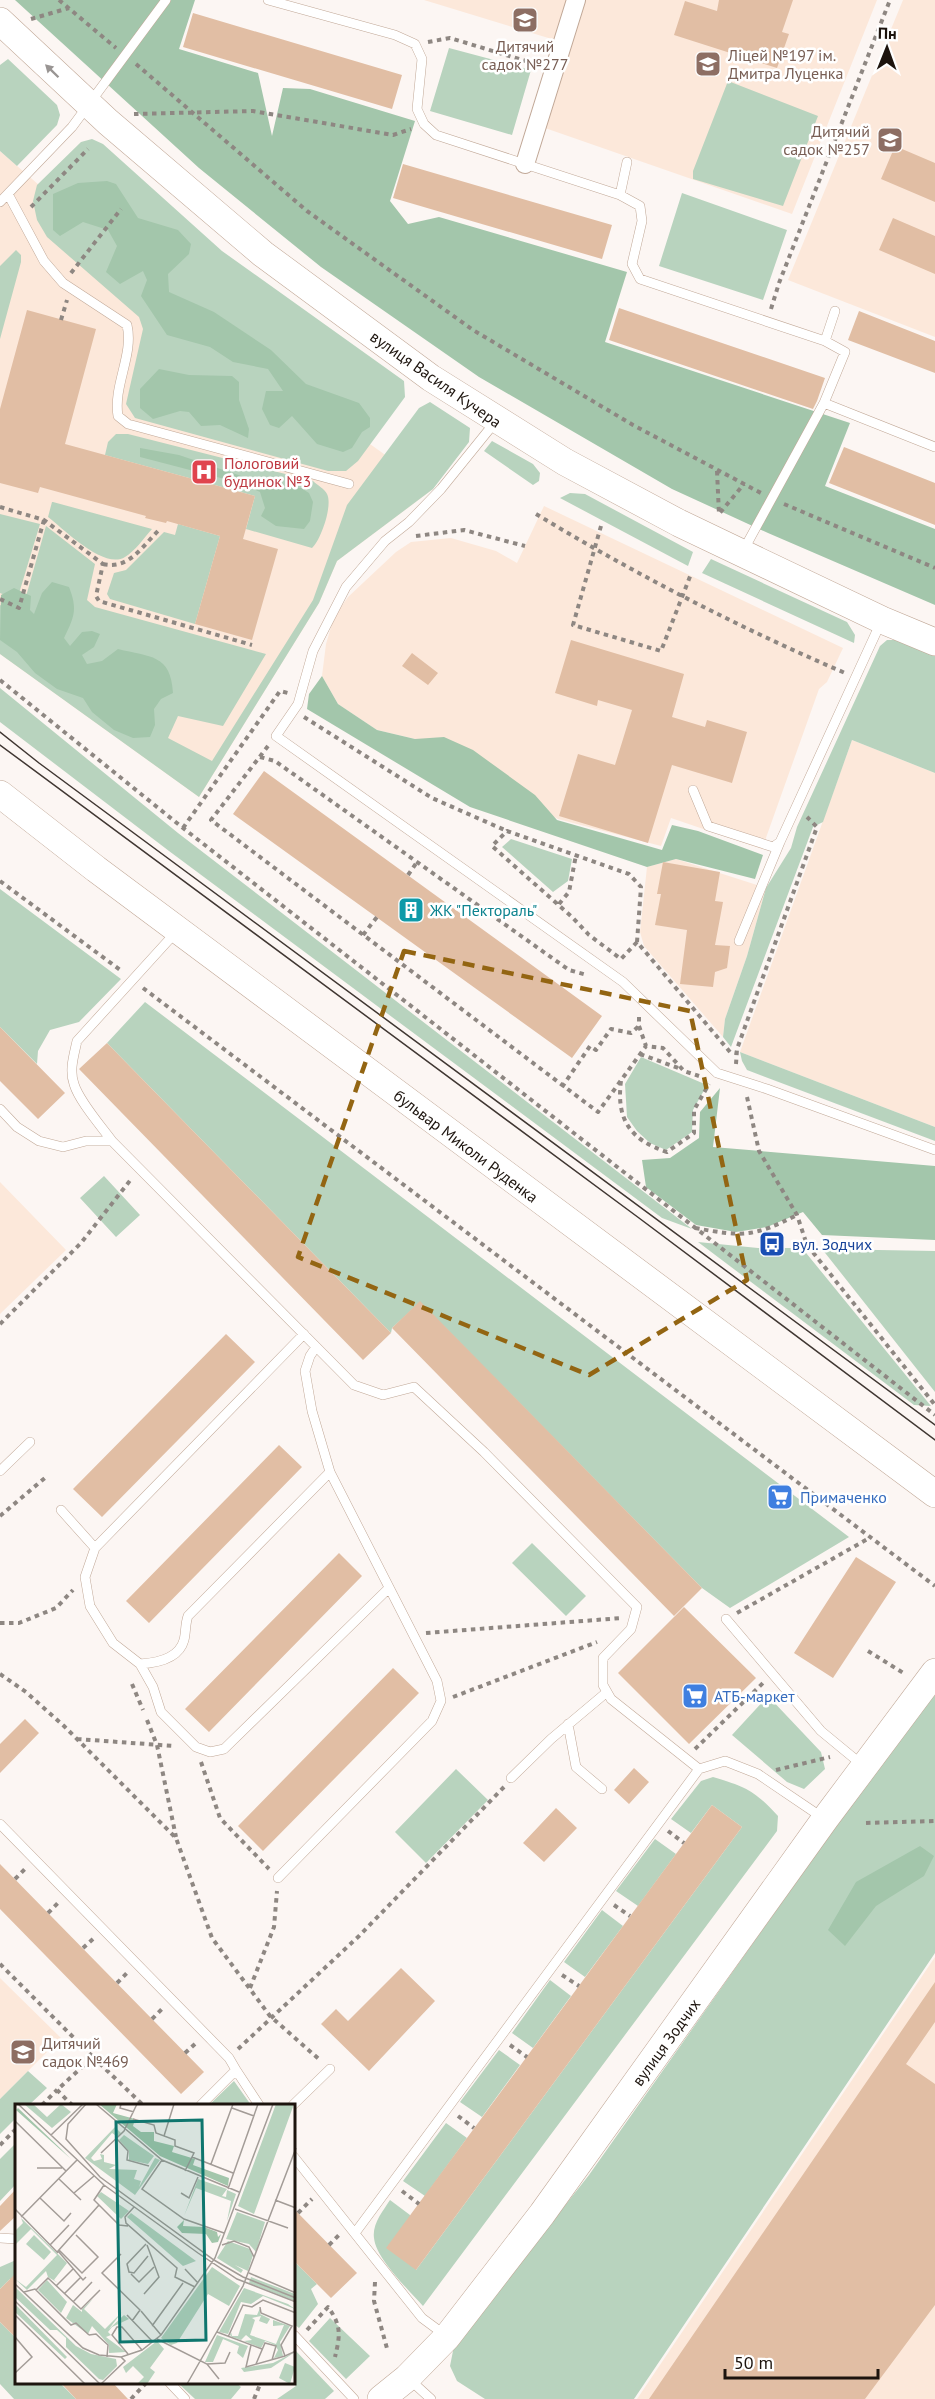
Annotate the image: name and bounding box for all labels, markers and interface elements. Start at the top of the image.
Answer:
school or university icon: Дитячий садок №277 [510,5,540,35]
north arrow [857,18,917,78]
text: Пн [878,23,897,43]
place label: Дитячий садок №277 [482,36,568,74]
place label: Ліцей №197 ім. Дмитра Луценка [727,45,843,83]
school or university icon: Ліцей №197 ім. Дмитра Луценка [693,49,723,79]
one-way arrow [46,65,60,79]
place label: Дитячий садок №257 [783,121,870,159]
school or university icon: Дитячий садок №257 [875,125,905,155]
street label: вулиця Василя Кучера [367,326,505,432]
place label: Пологовий будинок №3 [224,453,311,491]
hospital icon: Пологовий будинок №3 [189,457,219,487]
building icon: ЖК "Пектораль" [396,895,426,925]
place label: ЖК "Пектораль" [429,900,537,920]
street label: бульвар Миколи Руденка [390,1085,542,1207]
bus stop icon: вул. Зодчих [757,1229,787,1259]
place label: вул. Зодчих [792,1234,872,1254]
supermarket icon: Примаченко [765,1482,795,1512]
place label: Примаченко [800,1487,887,1507]
supermarket icon: АТБ-маркет [680,1681,710,1711]
place label: АТБ-маркет [714,1686,795,1706]
street label: вулиця Зодчих [628,1994,704,2090]
place label: Дитячий садок №469 [42,2033,129,2071]
school or university icon: Дитячий садок №469 [8,2037,38,2067]
inset map [15,2104,296,2384]
scale bar [725,2342,878,2380]
text: 50 m [734,2351,773,2374]

